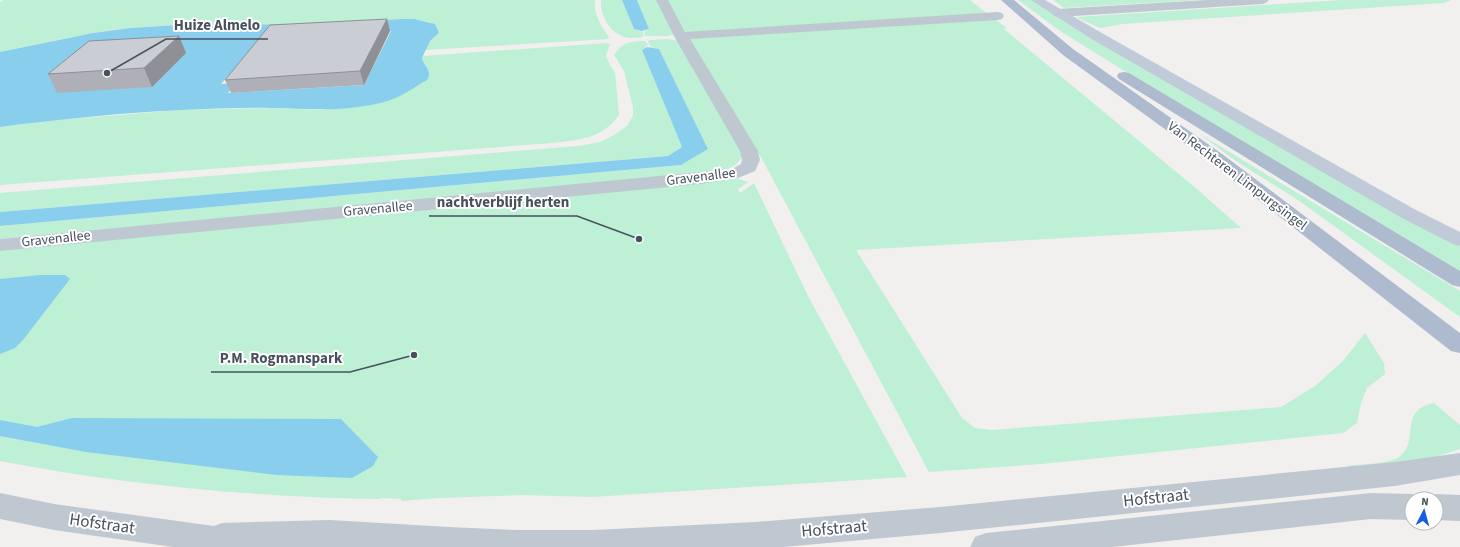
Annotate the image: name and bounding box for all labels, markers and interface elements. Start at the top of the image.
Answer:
callout: Huize Almelo [166,12,268,39]
text: Huize Almelo [174,15,260,36]
street label: Van Rechteren Limpurgsingel [1163,117,1311,235]
street label: Gravenallee [665,163,737,191]
callout: nachtverblijf herten [429,189,577,216]
text: nachtverblijf herten [437,192,569,213]
street label: Gravenallee [343,196,413,222]
street label: Gravenallee [20,225,92,253]
callout: P.M. Rogmanspark [211,345,350,372]
text: P.M. Rogmanspark [220,348,343,369]
street label: Hofstraat [1122,483,1190,513]
north arrow [1404,491,1444,531]
text: N [1421,494,1429,509]
street label: Hofstraat [68,508,137,540]
street label: Hofstraat [800,514,868,544]

